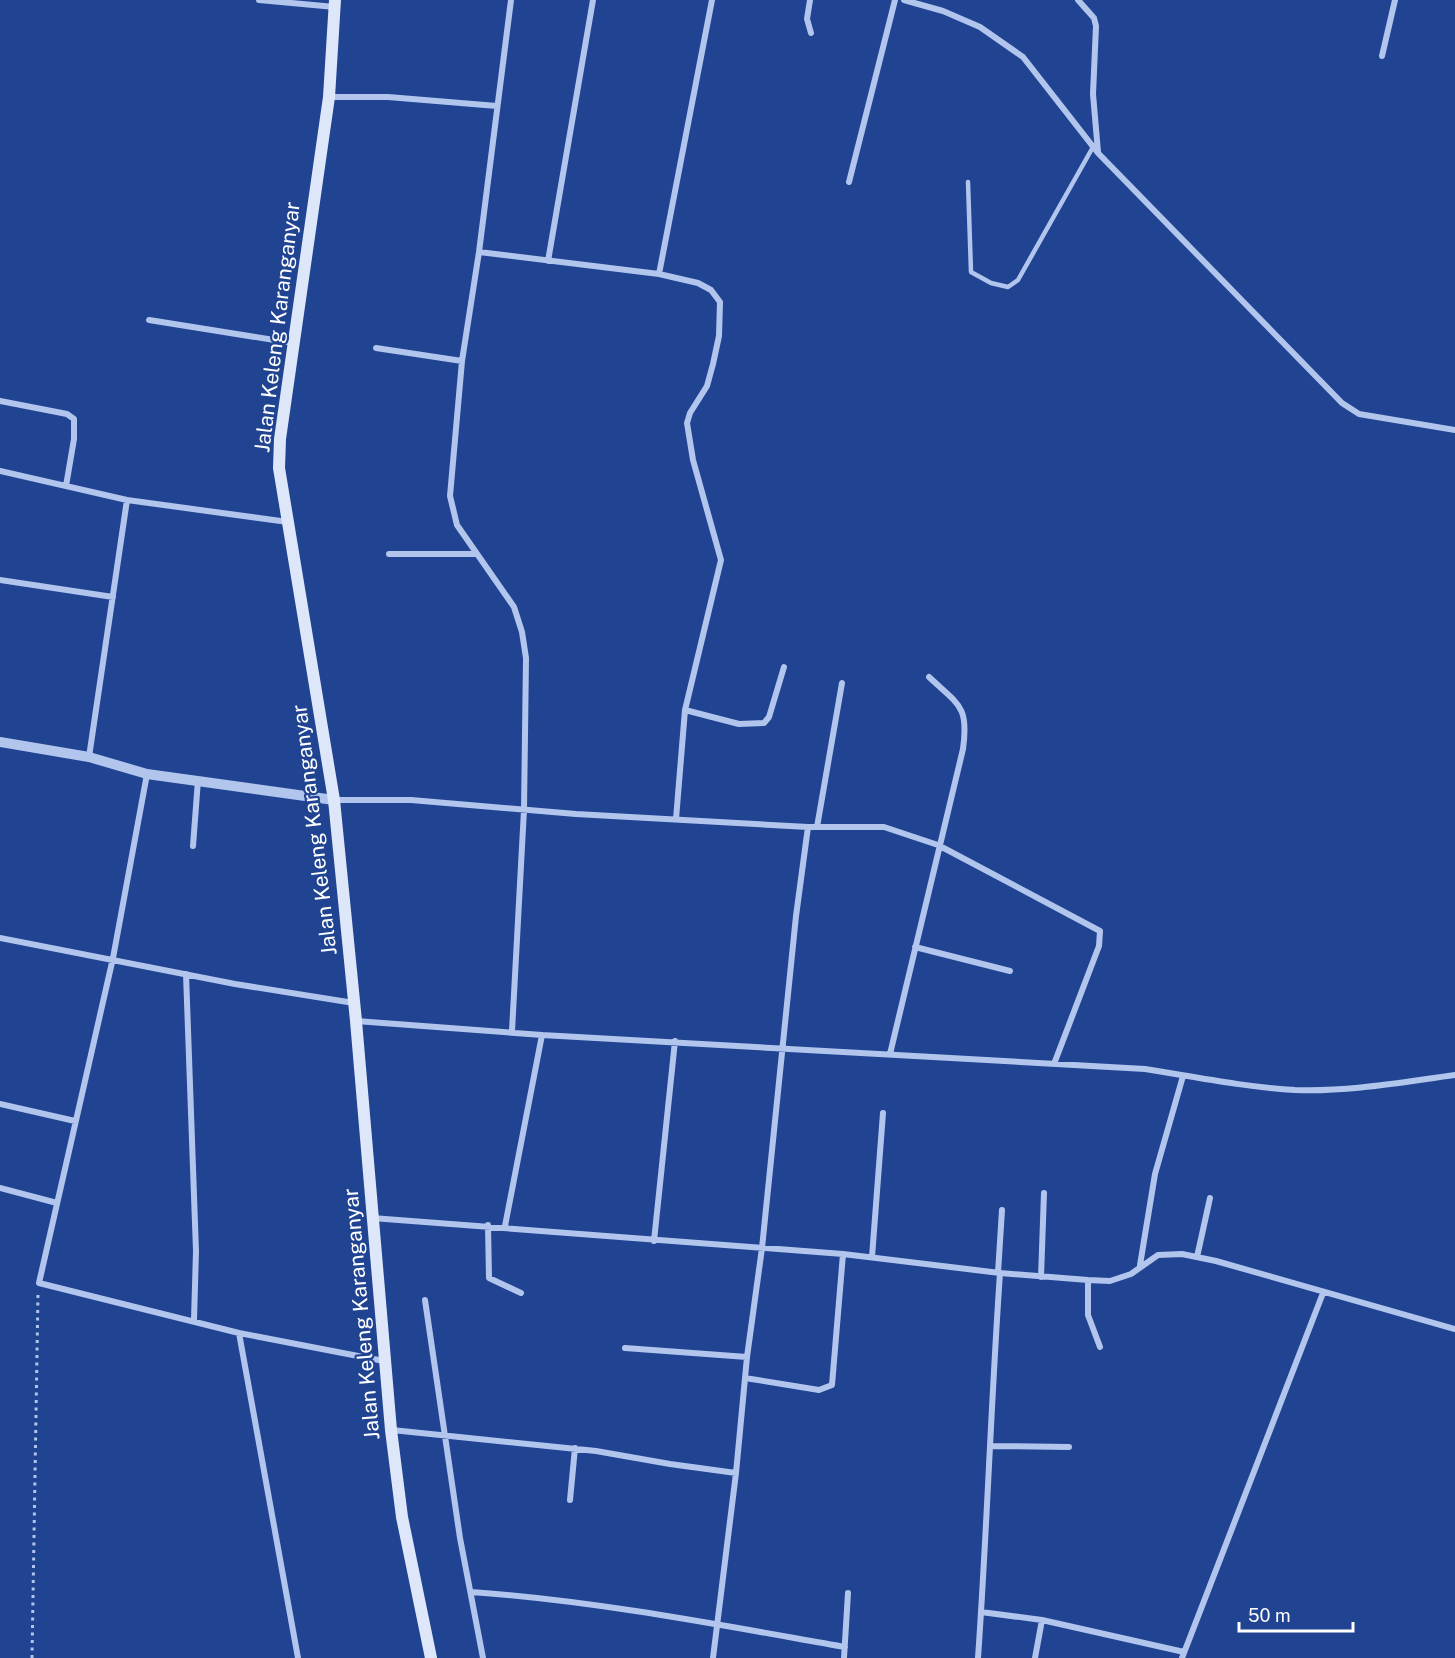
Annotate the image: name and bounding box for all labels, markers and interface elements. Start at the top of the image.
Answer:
street label: Jalan Keleng Karanganyar [249,200,305,454]
street label: Jalan Keleng Karanganyar [286,703,342,957]
street label: Jalan Keleng Karanganyar [338,1187,384,1441]
scale bar [1239,1595,1353,1633]
text: 50 m [1248,1605,1291,1626]

